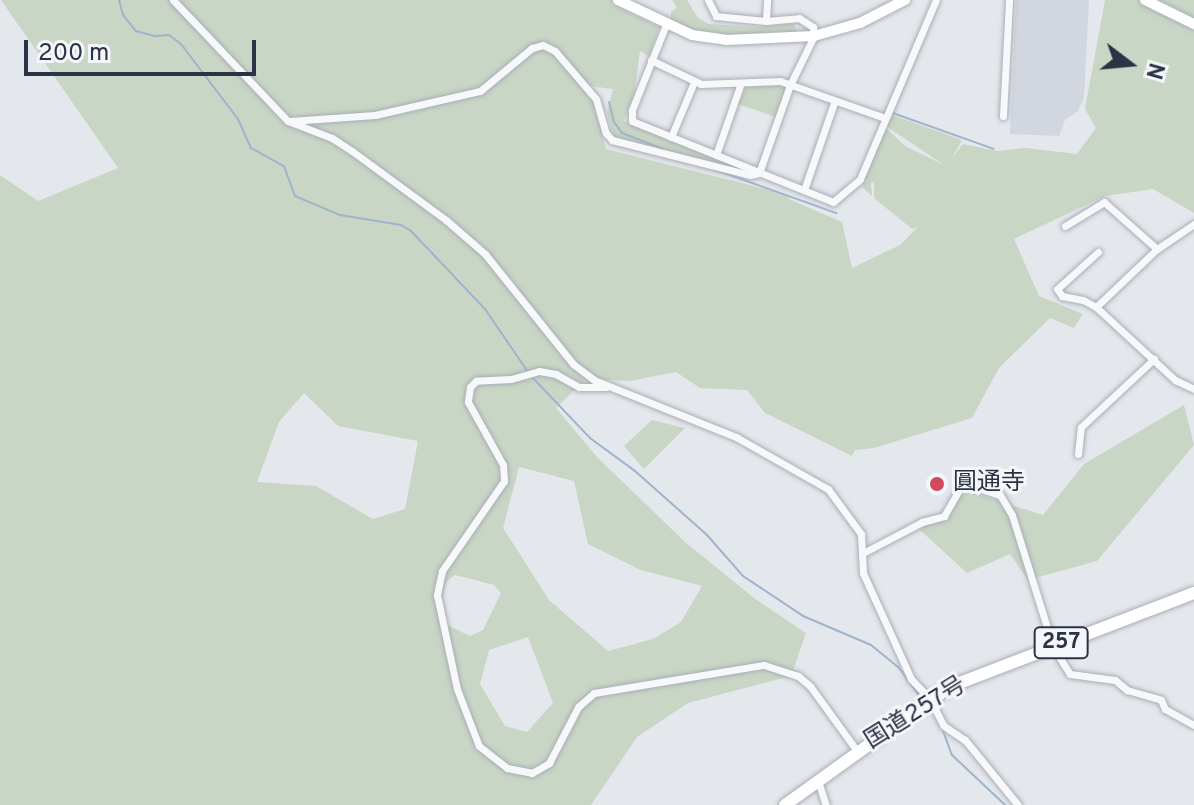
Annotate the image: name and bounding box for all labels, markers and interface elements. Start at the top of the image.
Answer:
scale bar [28,24,260,74]
north arrow [1090,24,1170,104]
text: 200 m [38,39,109,69]
text: N [1138,59,1169,82]
place label: 圓通寺 [953,470,1025,498]
marker: 圓通寺 [928,475,946,493]
road number: 257 [1033,625,1089,661]
street label: 国道257号 [860,672,972,756]

